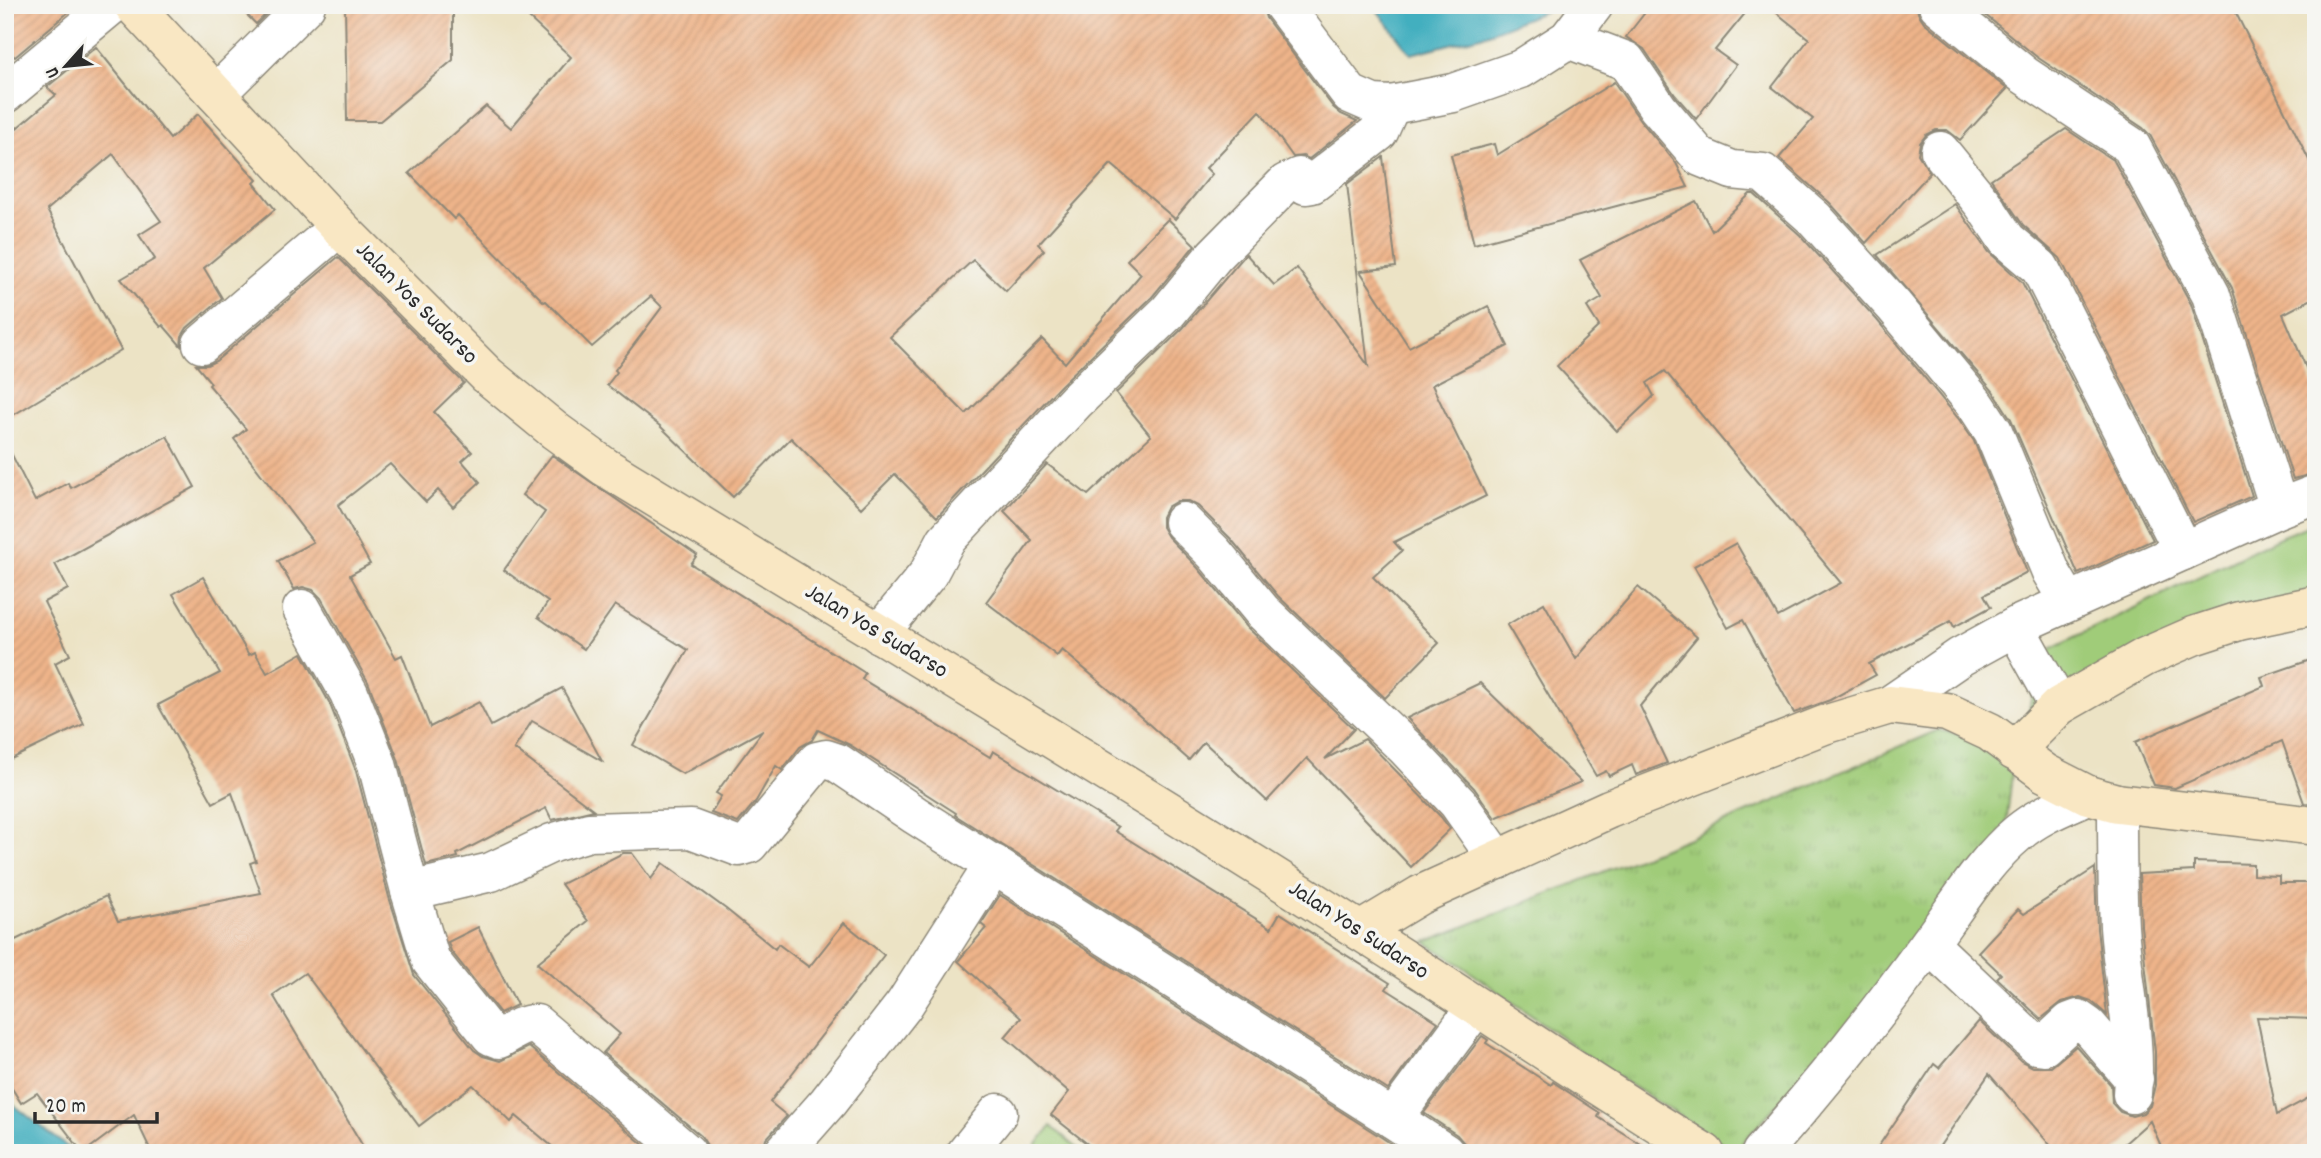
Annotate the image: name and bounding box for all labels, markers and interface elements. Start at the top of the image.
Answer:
north arrow [32,32,102,102]
text: U [40,62,68,82]
street label: Jalan Yos Sudarso [347,235,485,373]
street label: Jalan Yos Sudarso [798,576,954,688]
street label: Jalan Yos Sudarso [1281,873,1435,989]
scale bar [35,1081,158,1125]
text: 20 m [46,1093,86,1123]

